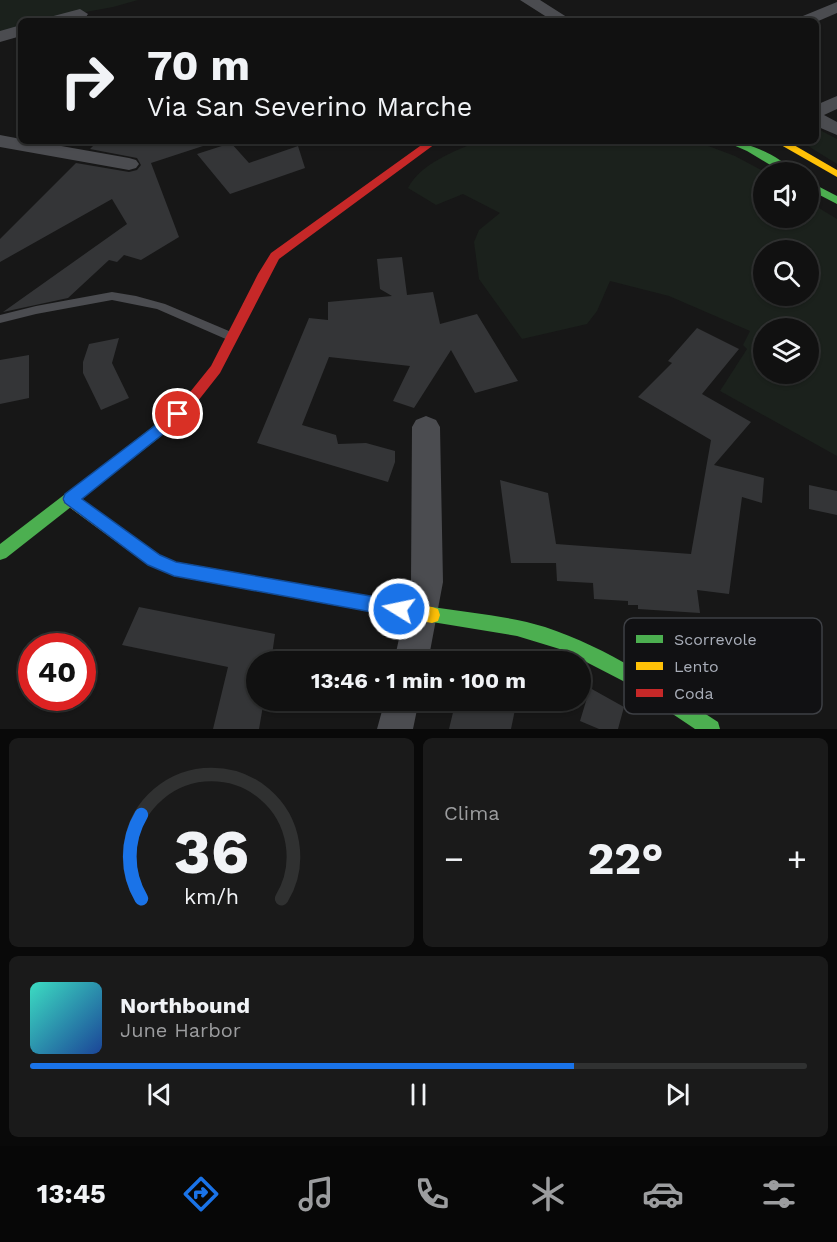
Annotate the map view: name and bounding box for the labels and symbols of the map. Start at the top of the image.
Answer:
pin [152,388,203,439]
position arrow [367,577,431,641]
legend [624,618,822,714]
text: Scorrevole [674,630,757,649]
speed limit sign: 40 [18,633,96,711]
text: Lento [674,657,719,676]
text: Coda [674,684,714,703]

